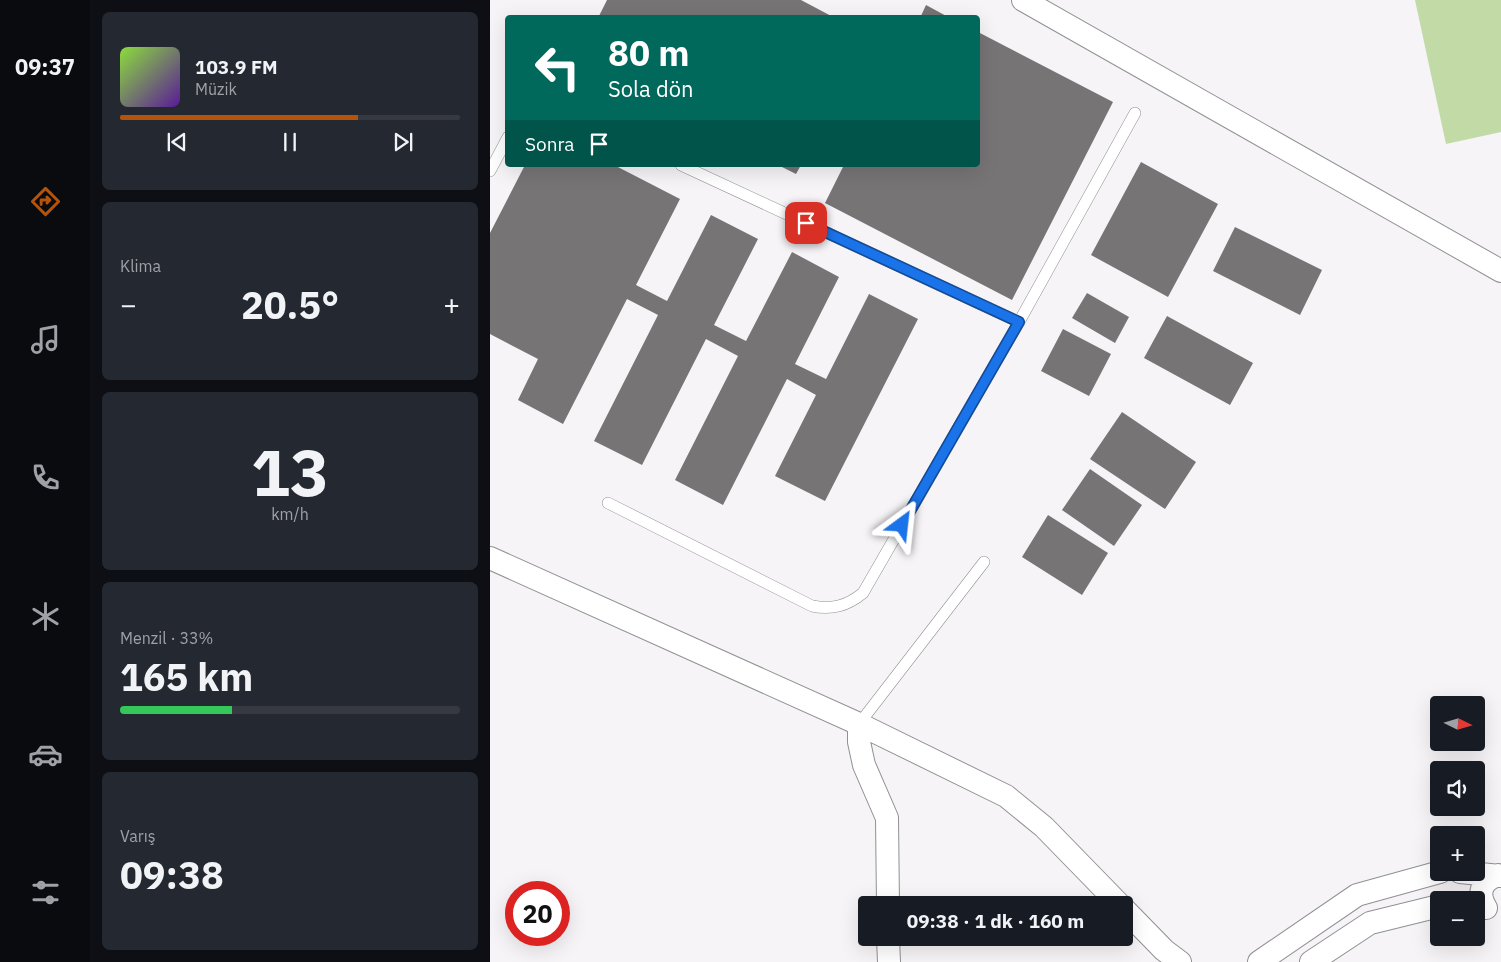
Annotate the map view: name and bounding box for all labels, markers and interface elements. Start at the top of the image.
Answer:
text: 80 m [608,30,690,76]
icon: left [525,35,590,100]
text: 09:37 [15,52,75,81]
text: 103.9 FM [195,55,278,79]
text: Sola dön [608,74,694,103]
text: Müzik [195,79,237,99]
icon: previous [163,128,191,156]
icon: pause [276,128,304,156]
icon: next [389,128,417,156]
icon: arrive [585,130,613,158]
text: Sonra [525,132,575,156]
icon: directions [28,184,63,219]
pin [785,202,827,244]
icon: arrive [792,209,820,237]
text: Klima [120,256,161,276]
text: 20.5° [241,280,339,329]
text: − [120,286,137,323]
text: + [443,286,460,323]
icon: music [28,322,63,357]
text: 13 [251,429,329,514]
icon: phone [28,460,63,495]
position arrow [875,498,927,550]
text: km/h [271,504,309,524]
icon: climate [28,599,63,634]
text: Menzil · 33% [120,628,213,648]
text: 165 km [120,652,253,701]
north arrow [1430,696,1485,751]
map controls [1430,696,1485,946]
icon: car [28,737,63,772]
button: sound [1430,761,1485,816]
text: Varış [120,826,155,846]
button: + [1430,826,1485,881]
text: 09:38 [120,850,224,899]
icon: filters [28,875,63,910]
speed limit sign: 20 [505,881,570,946]
button: − [1430,891,1485,946]
text: 09:38 · 1 dk · 160 m [907,909,1084,933]

